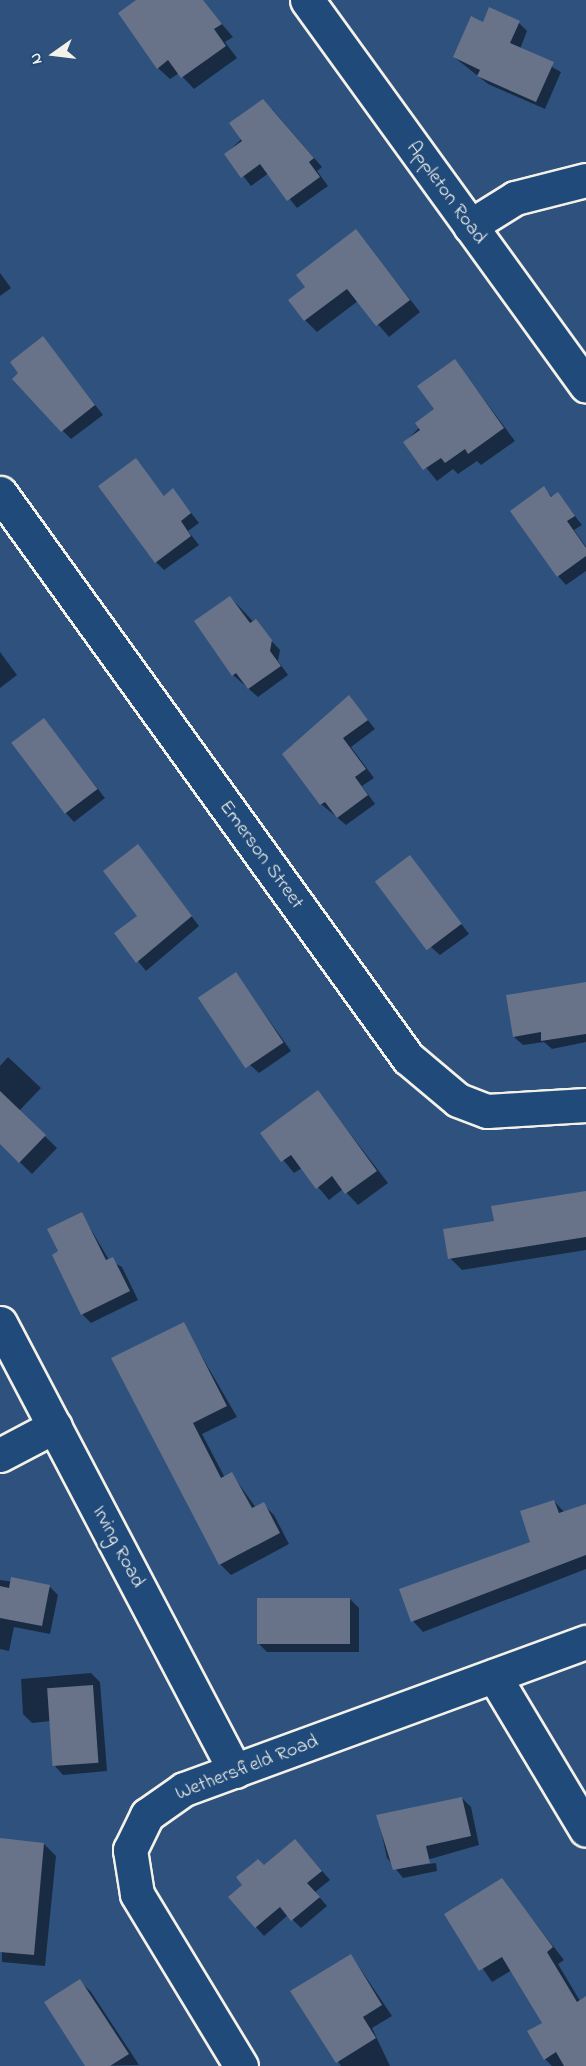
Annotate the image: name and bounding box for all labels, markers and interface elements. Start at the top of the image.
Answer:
north arrow [24,24,84,84]
text: N [24,50,49,67]
street label: Appleton Road [401,137,491,249]
street label: Emerson Street [213,796,309,914]
street label: Irving Road [86,1502,150,1592]
street label: Wethersfield Road [172,1730,322,1806]

